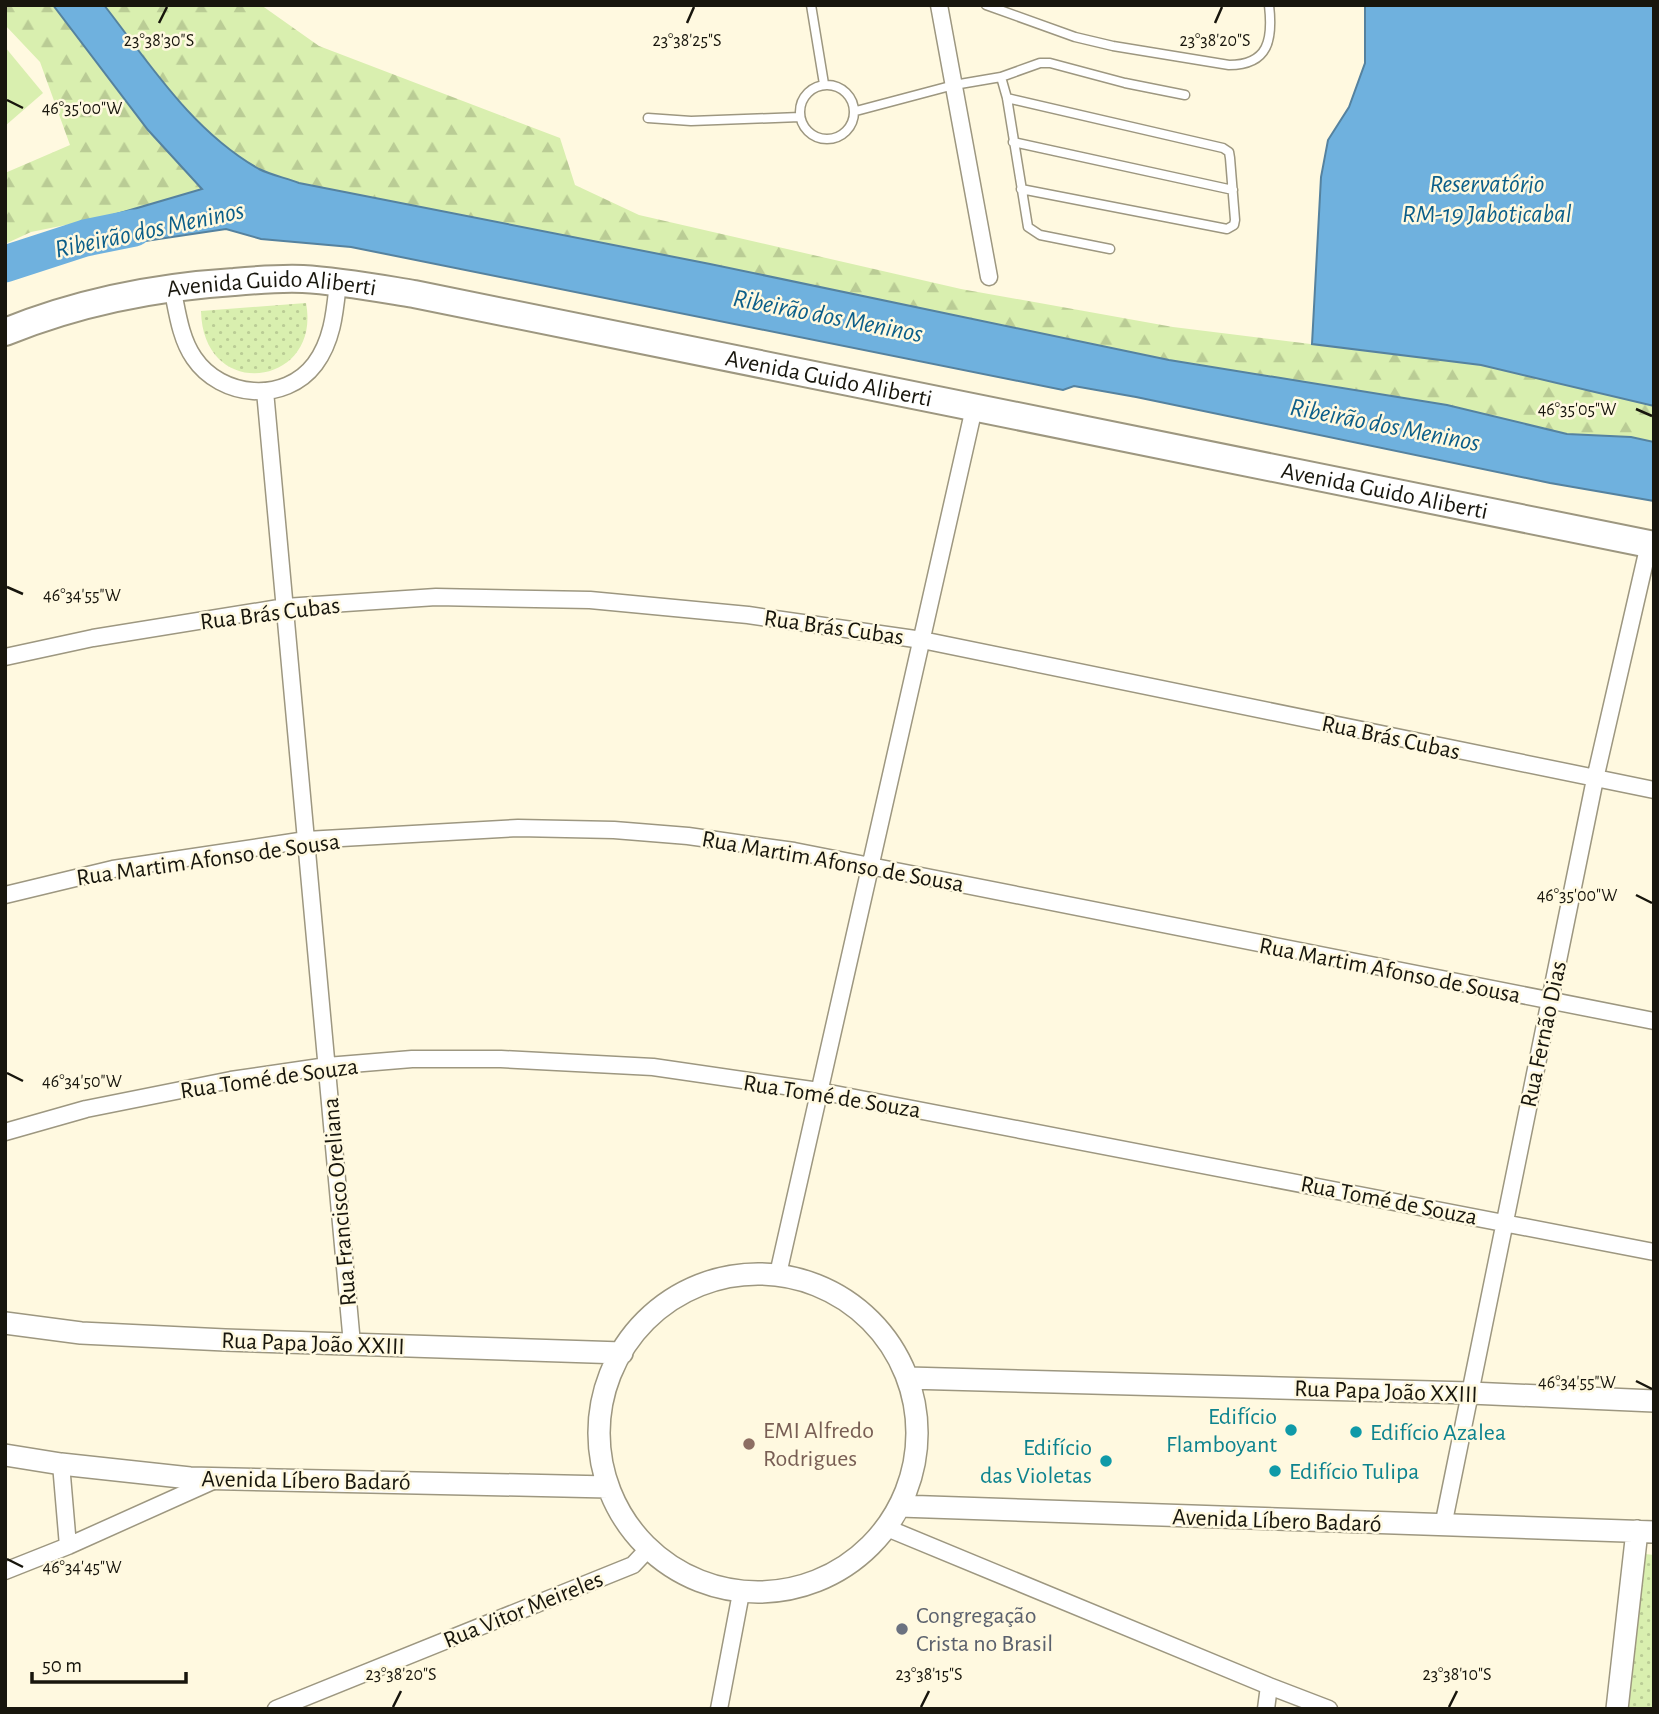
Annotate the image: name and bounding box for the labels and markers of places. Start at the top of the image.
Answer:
place label: Edifício Flamboyant [1166,1405,1277,1457]
place label: EMI Alfredo Rodrigues [763,1419,874,1471]
place label: Edifício Azalea [1370,1421,1506,1445]
marker: Edifício Flamboyant [1283,1422,1299,1438]
marker: Edifício Azalea [1348,1424,1364,1440]
marker: EMI Alfredo Rodrigues [741,1436,757,1452]
place label: Edifício das Violetas [980,1436,1092,1488]
marker: Edifício das Violetas [1098,1453,1114,1469]
place label: Edifício Tulipa [1289,1460,1419,1484]
marker: Edifício Tulipa [1267,1463,1283,1479]
place label: Congregação Crista no Brasil [916,1604,1053,1656]
marker: Congregação Crista no Brasil [894,1621,910,1637]

